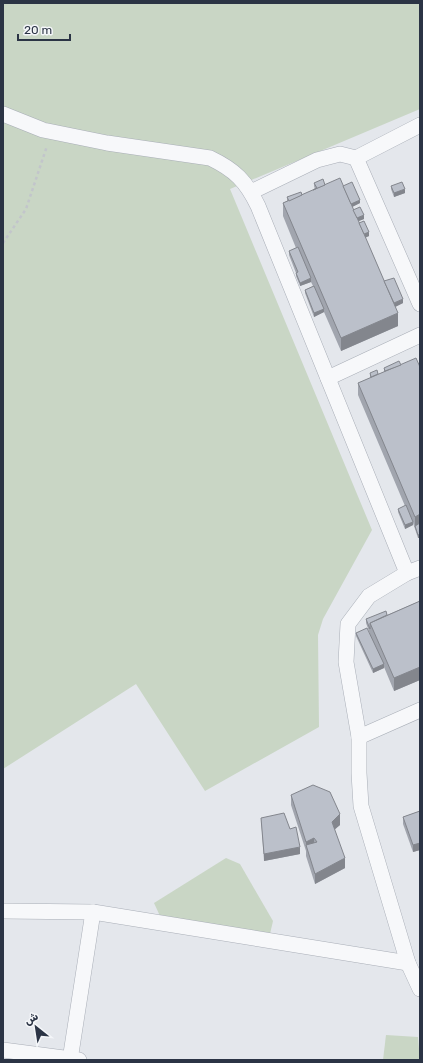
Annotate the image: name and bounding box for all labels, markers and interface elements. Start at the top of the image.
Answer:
scale bar [18,16,70,42]
text: 20 m [24,23,52,37]
north arrow [16,1007,56,1047]
text: ش [22,1010,41,1028]

